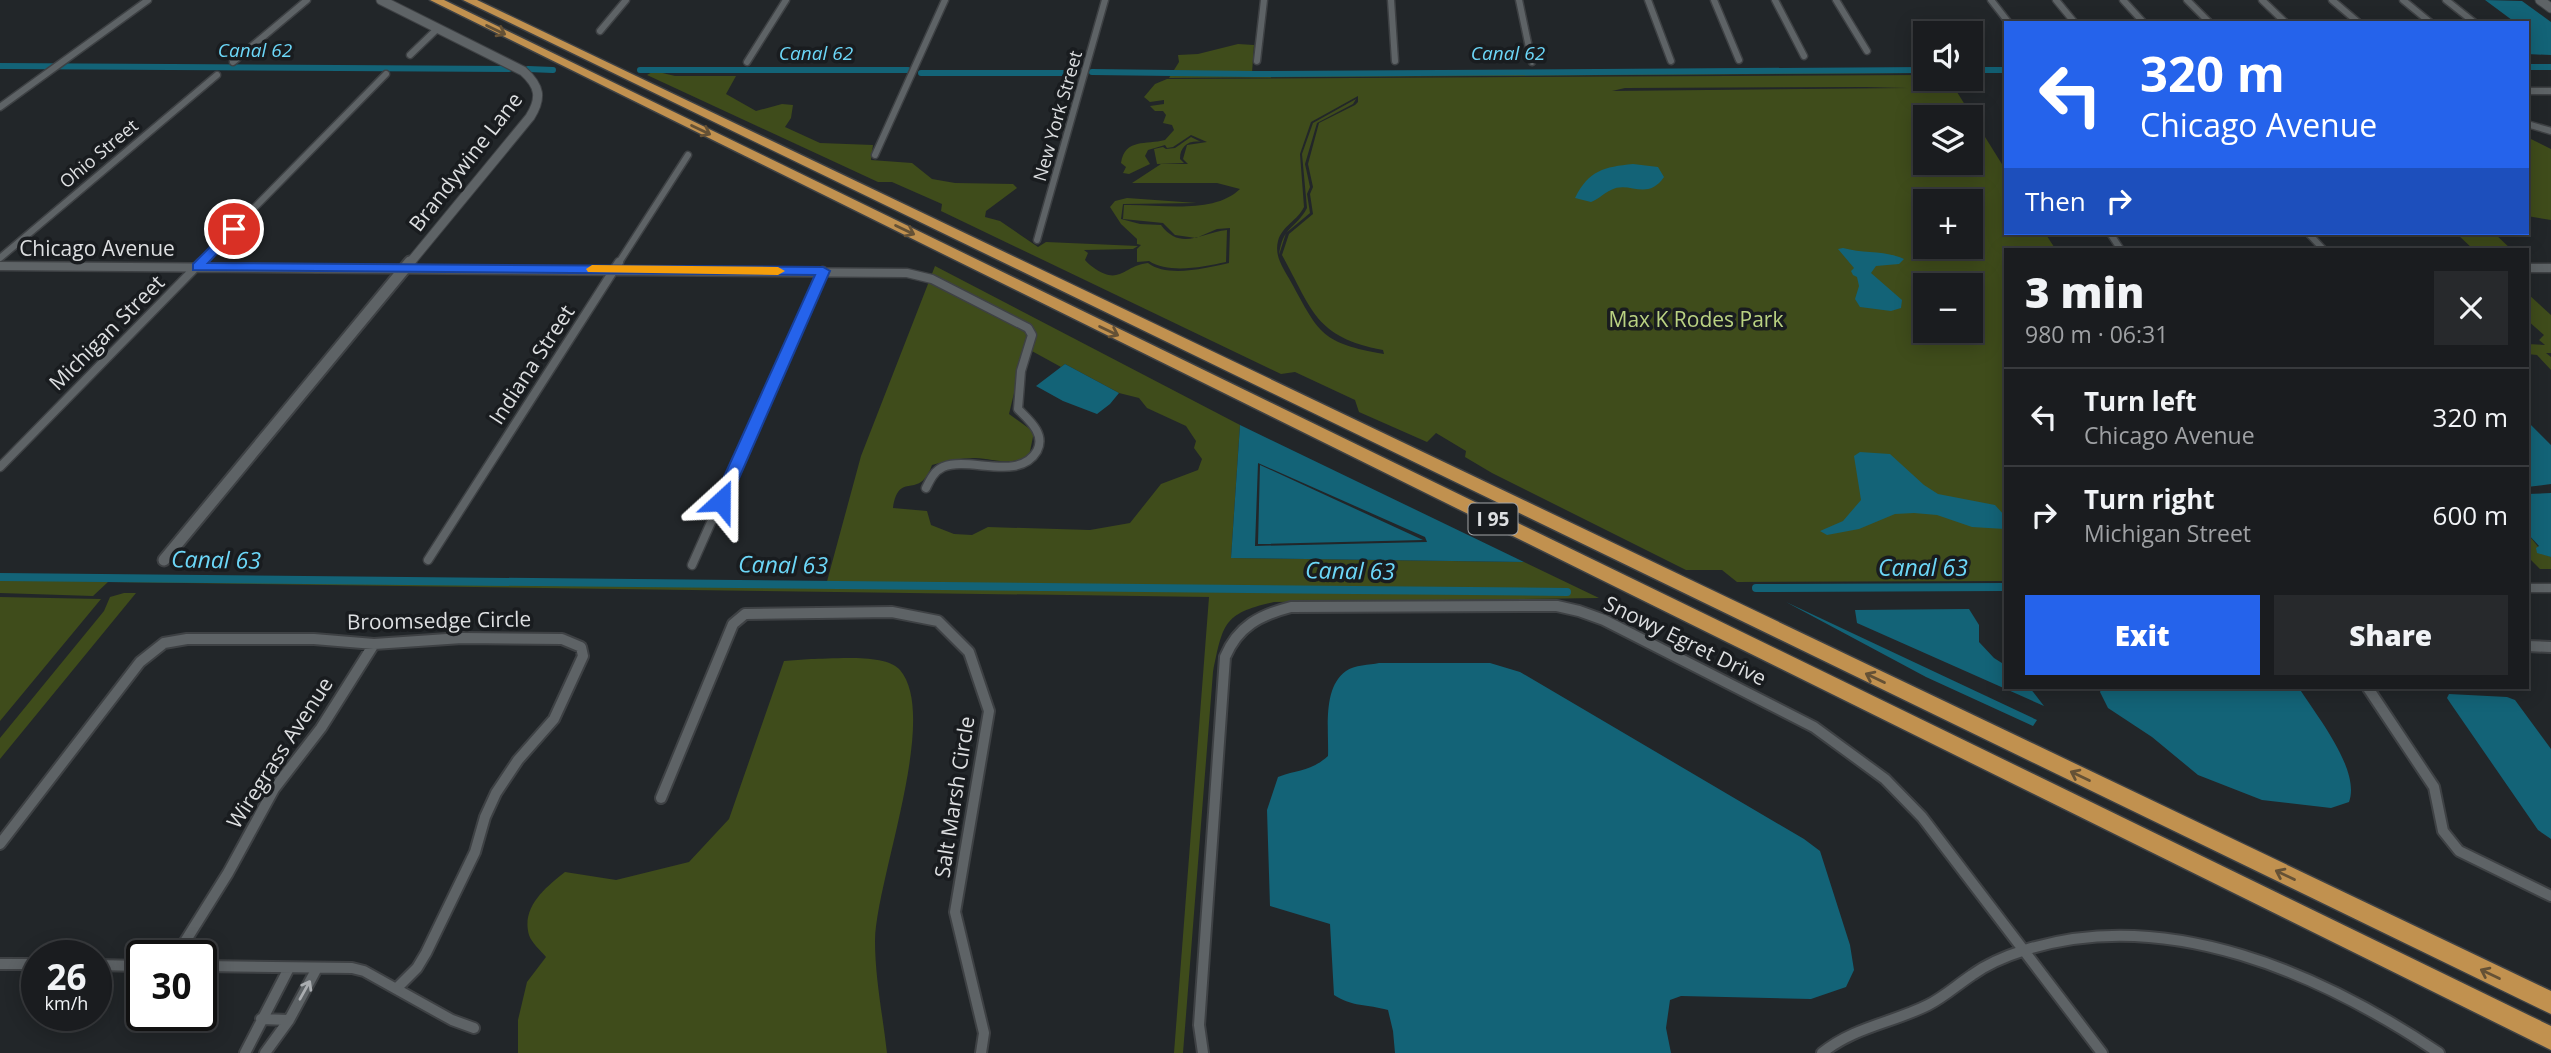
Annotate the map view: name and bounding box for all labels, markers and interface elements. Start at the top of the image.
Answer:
map controls [1913,21,1983,343]
button: sound [1913,21,1983,91]
one-way arrow [485,24,506,37]
water label: Canal 62 [218,37,292,63]
water label: Canal 62 [779,40,853,66]
water label: Canal 62 [1471,40,1545,66]
text: 320 m [2140,40,2285,106]
street label: New York Street [1027,48,1087,184]
icon: left [2025,49,2116,140]
street label: Brandywine Lane [402,86,528,237]
text: Chicago Avenue [2140,103,2377,146]
button: layers [1913,105,1983,175]
street label: Ohio Street [54,113,143,193]
one-way arrow [690,124,711,138]
icon: right [2100,182,2138,220]
text: Then [2025,183,2086,219]
button: + [1913,189,1983,259]
pin [204,199,264,259]
icon: arrive [215,210,253,248]
one-way arrow [894,224,915,238]
street label: Chicago Avenue [19,234,175,262]
text: 3 min [2025,263,2144,320]
street label: Michigan Street [42,268,170,396]
button: close [2434,271,2508,345]
button: − [1913,273,1983,343]
street label: Indiana Street [482,299,580,430]
park label: Max K Rodes Park [1609,305,1783,333]
text: 980 m · 06:31 [2025,318,2168,350]
one-way arrow [1098,324,1119,338]
text: Turn left [2084,383,2196,419]
icon: left [2025,398,2063,436]
text: 320 m [2433,399,2508,435]
text: Chicago Avenue [2084,419,2255,451]
position arrow [684,464,758,538]
text: Turn right [2084,481,2215,517]
icon: right [2025,496,2063,534]
text: 600 m [2433,497,2508,533]
road number: I 95 [1468,504,1518,534]
text: Michigan Street [2084,517,2251,549]
water label: Canal 63 [171,542,262,576]
water label: Canal 63 [738,547,829,581]
water label: Canal 63 [1878,551,1968,583]
water label: Canal 63 [1305,553,1396,587]
street label: Snowy Egret Drive [1600,589,1771,691]
button: Exit [2025,595,2260,675]
button: Share [2274,595,2508,675]
street label: Broomsedge Circle [347,604,531,636]
one-way arrow [1865,670,1886,684]
street label: Wiregrass Avenue [220,671,339,834]
street label: Salt Marsh Circle [927,714,981,880]
one-way arrow [2070,769,2091,783]
one-way arrow [2275,868,2296,881]
speed limit sign: 30 [126,940,217,1031]
text: 26 [46,953,87,1000]
one-way arrow [2479,966,2500,979]
one-way arrow [298,981,312,1001]
text: km/h [45,991,88,1015]

